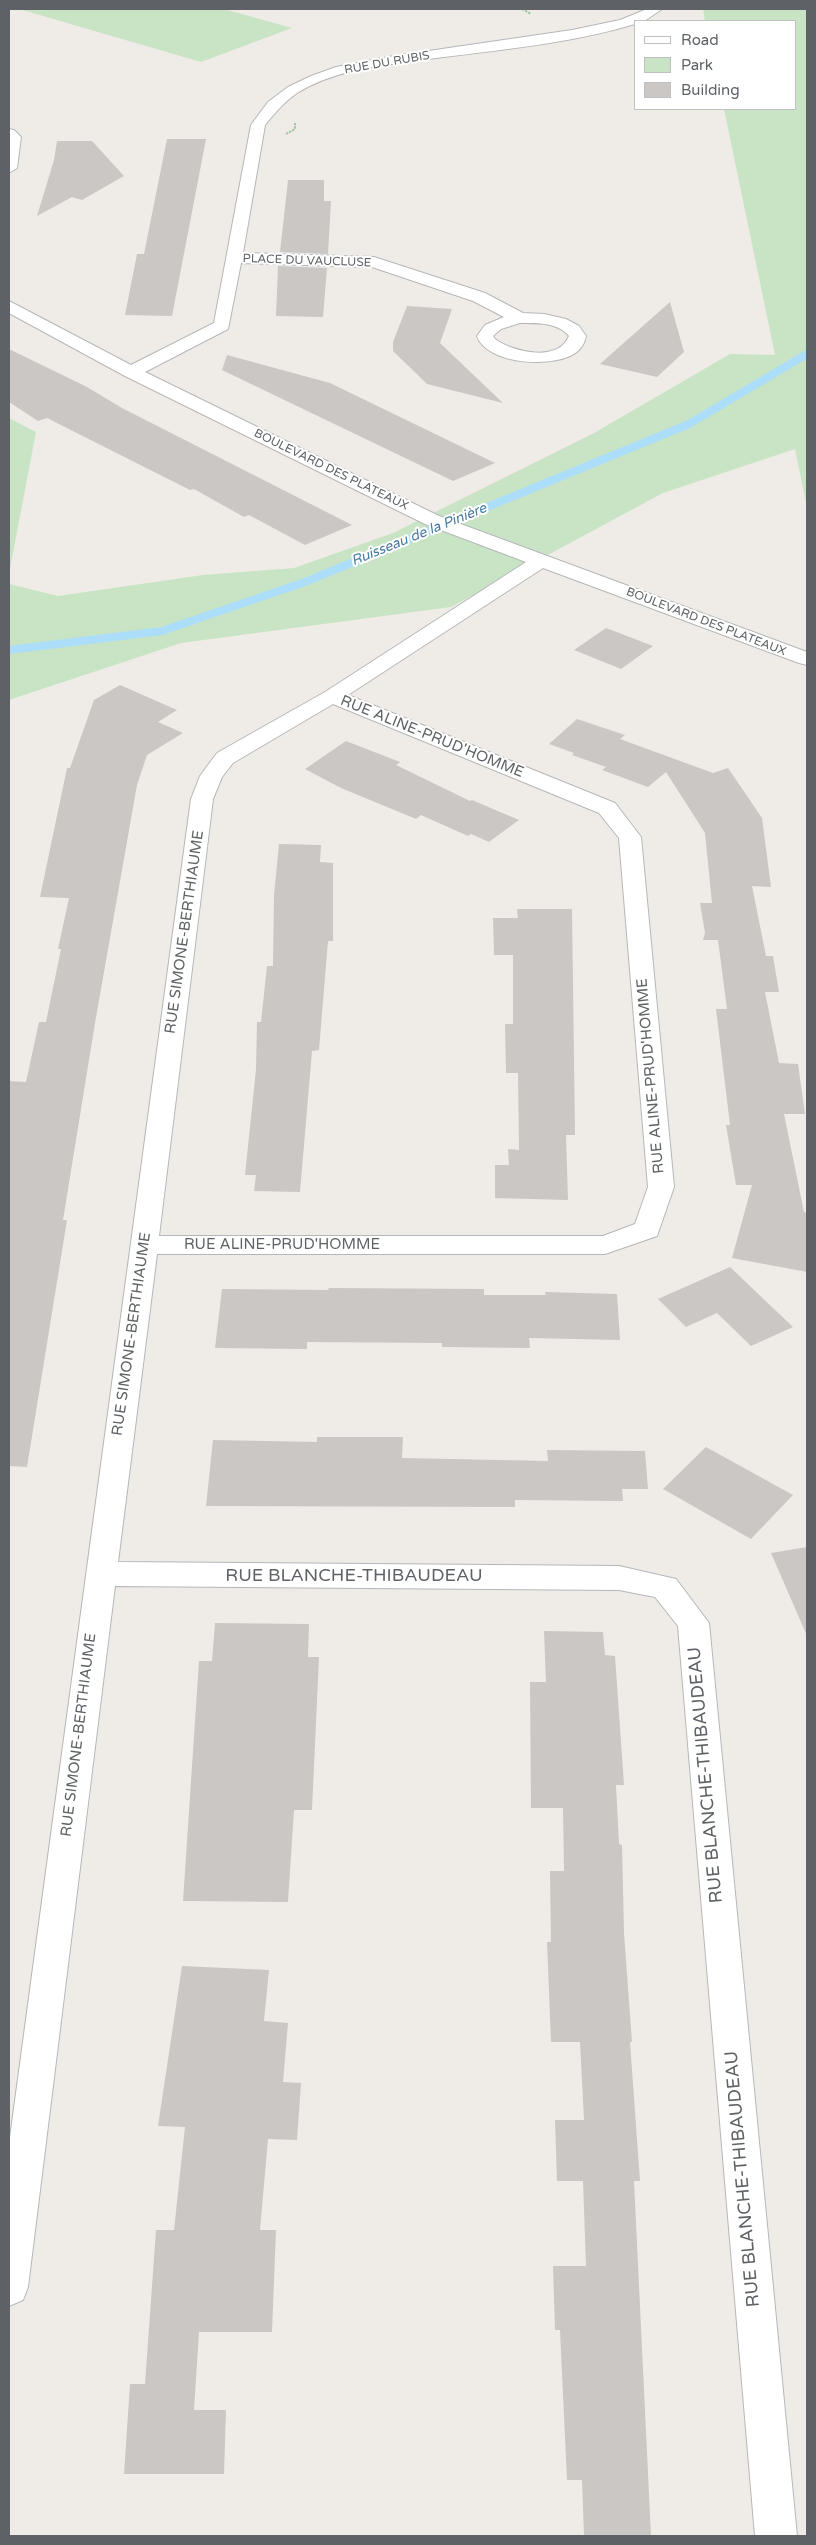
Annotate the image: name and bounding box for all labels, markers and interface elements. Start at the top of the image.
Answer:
legend [634,20,796,110]
text: Road [681,31,719,49]
street label: RUE DU RUBIS [343,48,431,78]
text: Park [681,56,713,74]
text: Building [681,81,740,99]
street label: PLACE DU VAUCLUSE [242,252,372,270]
street label: BOULEVARD DES PLATEAUX [251,426,411,514]
water label: Ruisseau de la Pinière [349,500,489,570]
street label: BOULEVARD DES PLATEAUX [624,585,788,659]
street label: RUE ALINE-PRUD'HOMME [338,692,526,782]
street label: RUE SIMONE-BERTHIAUME [162,829,208,1035]
street label: RUE ALINE-PRUD'HOMME [633,978,669,1174]
street label: RUE SIMONE-BERTHIAUME [109,1231,155,1437]
street label: RUE ALINE-PRUD'HOMME [184,1236,380,1254]
street label: RUE BLANCHE-THIBAUDEAU [225,1565,483,1587]
street label: RUE SIMONE-BERTHIAUME [58,1632,100,1838]
street label: RUE BLANCHE-THIBAUDEAU [684,1646,728,1904]
street label: RUE BLANCHE-THIBAUDEAU [721,2050,765,2308]

